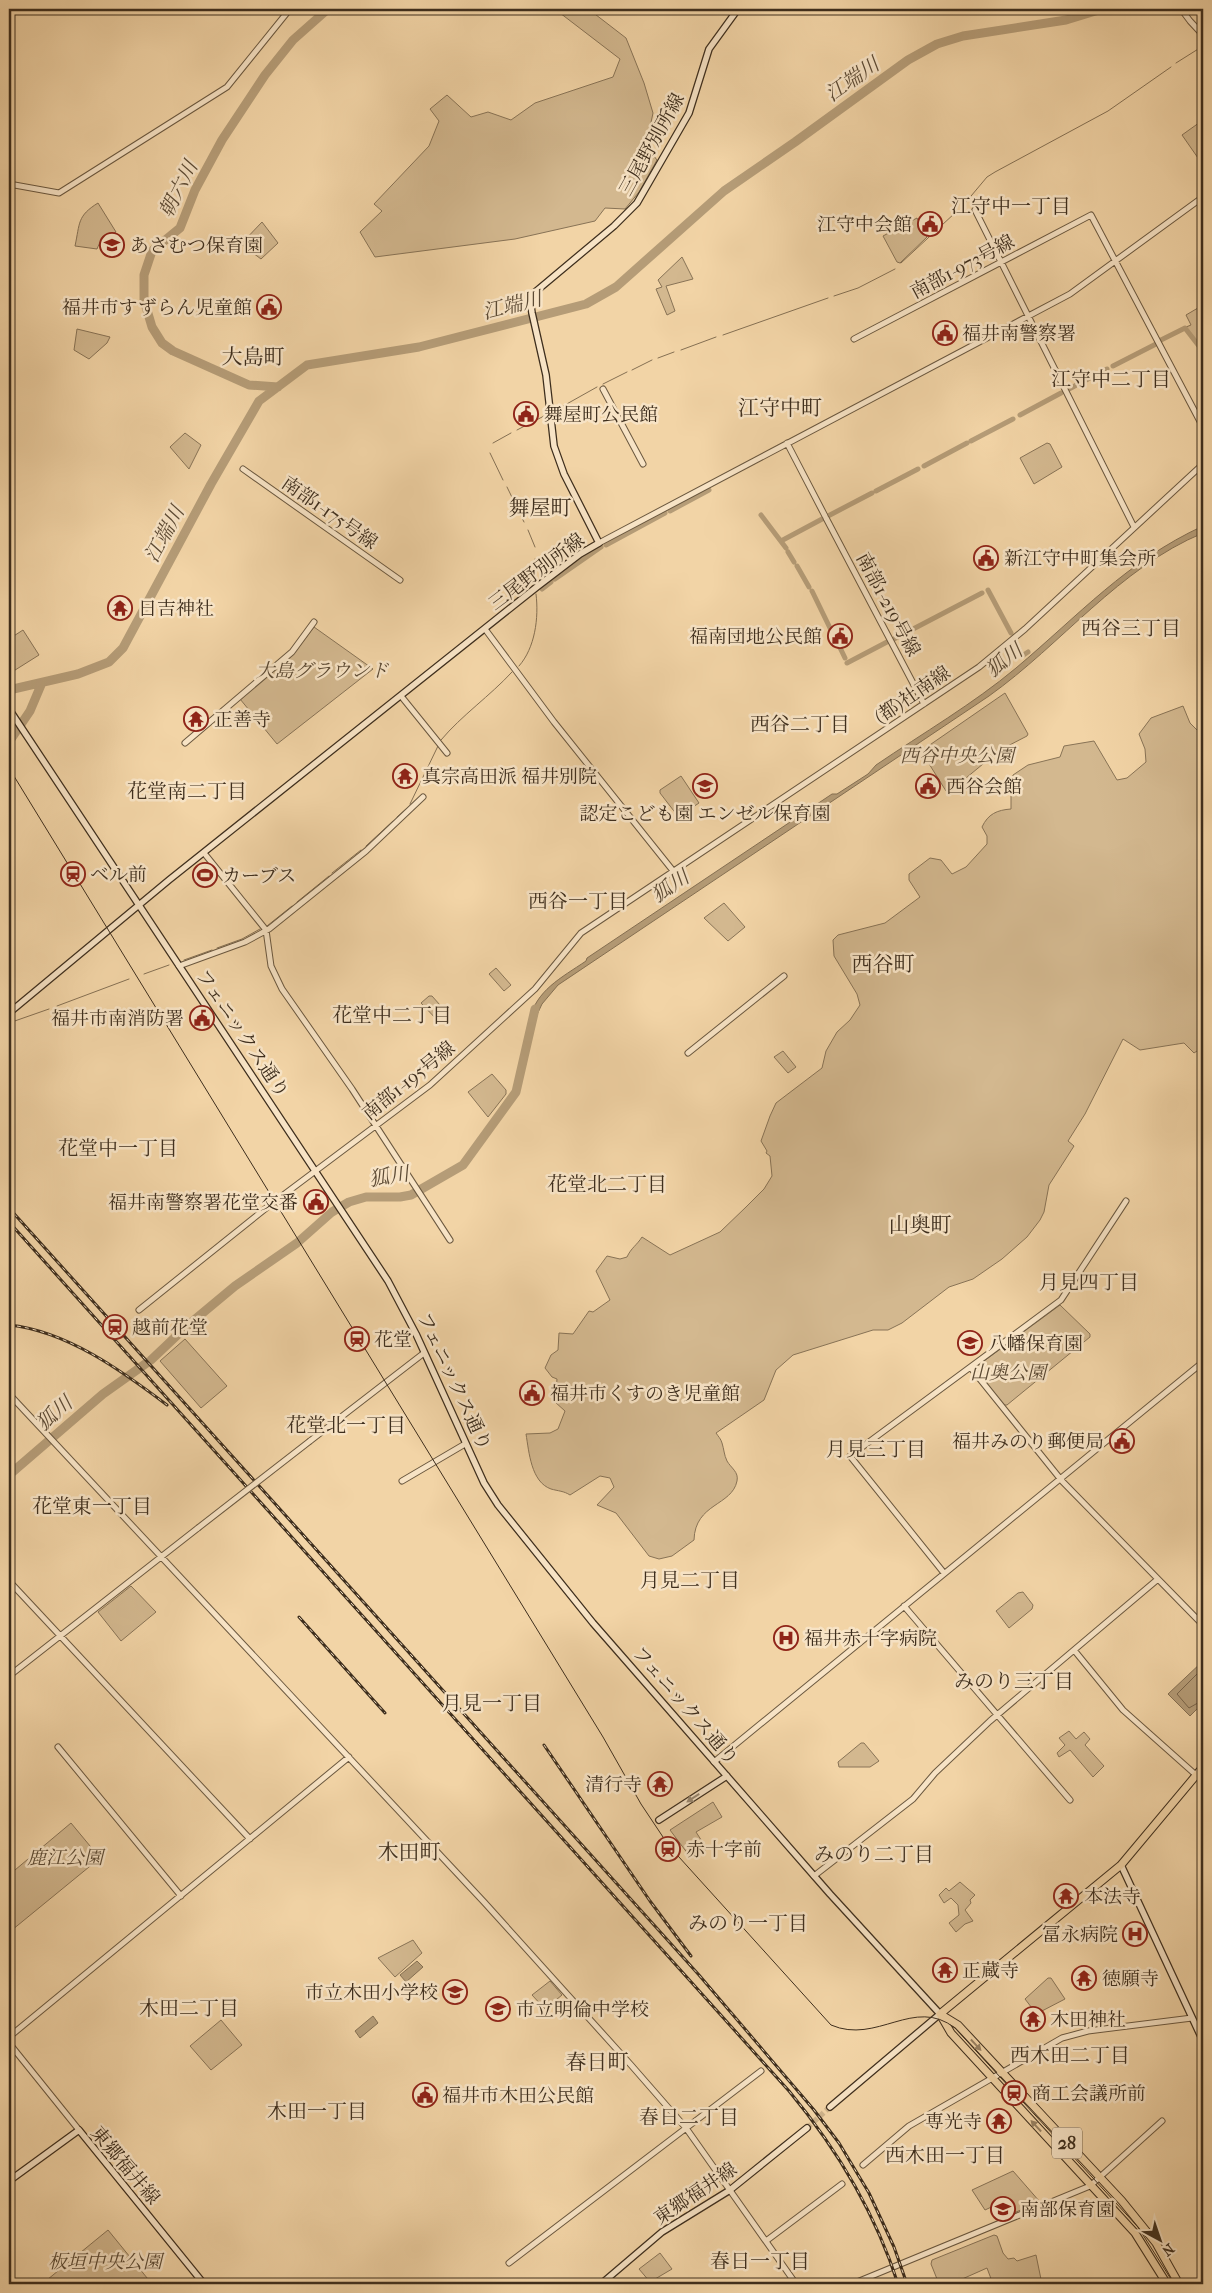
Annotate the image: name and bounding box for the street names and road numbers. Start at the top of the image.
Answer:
street label: 三尾野別所線 [615,89,689,200]
street label: 南部1-973号線 [907,230,1018,304]
street label: 南部1-175号線 [277,472,382,554]
street label: 三尾野別所線 [484,529,589,615]
street label: 南部1-219号線 [852,549,925,660]
street label: (都)社南線 [871,662,955,728]
street label: フェニックス通り [191,965,293,1102]
street label: 南部1-195号線 [358,1037,459,1125]
street label: フェニックス通り [412,1309,496,1454]
street label: フェニックス通り [628,1642,743,1770]
street label: 東郷福井線 [86,2122,164,2209]
road number: 28 [1052,2128,1082,2158]
street label: 東郷福井線 [650,2158,741,2230]

